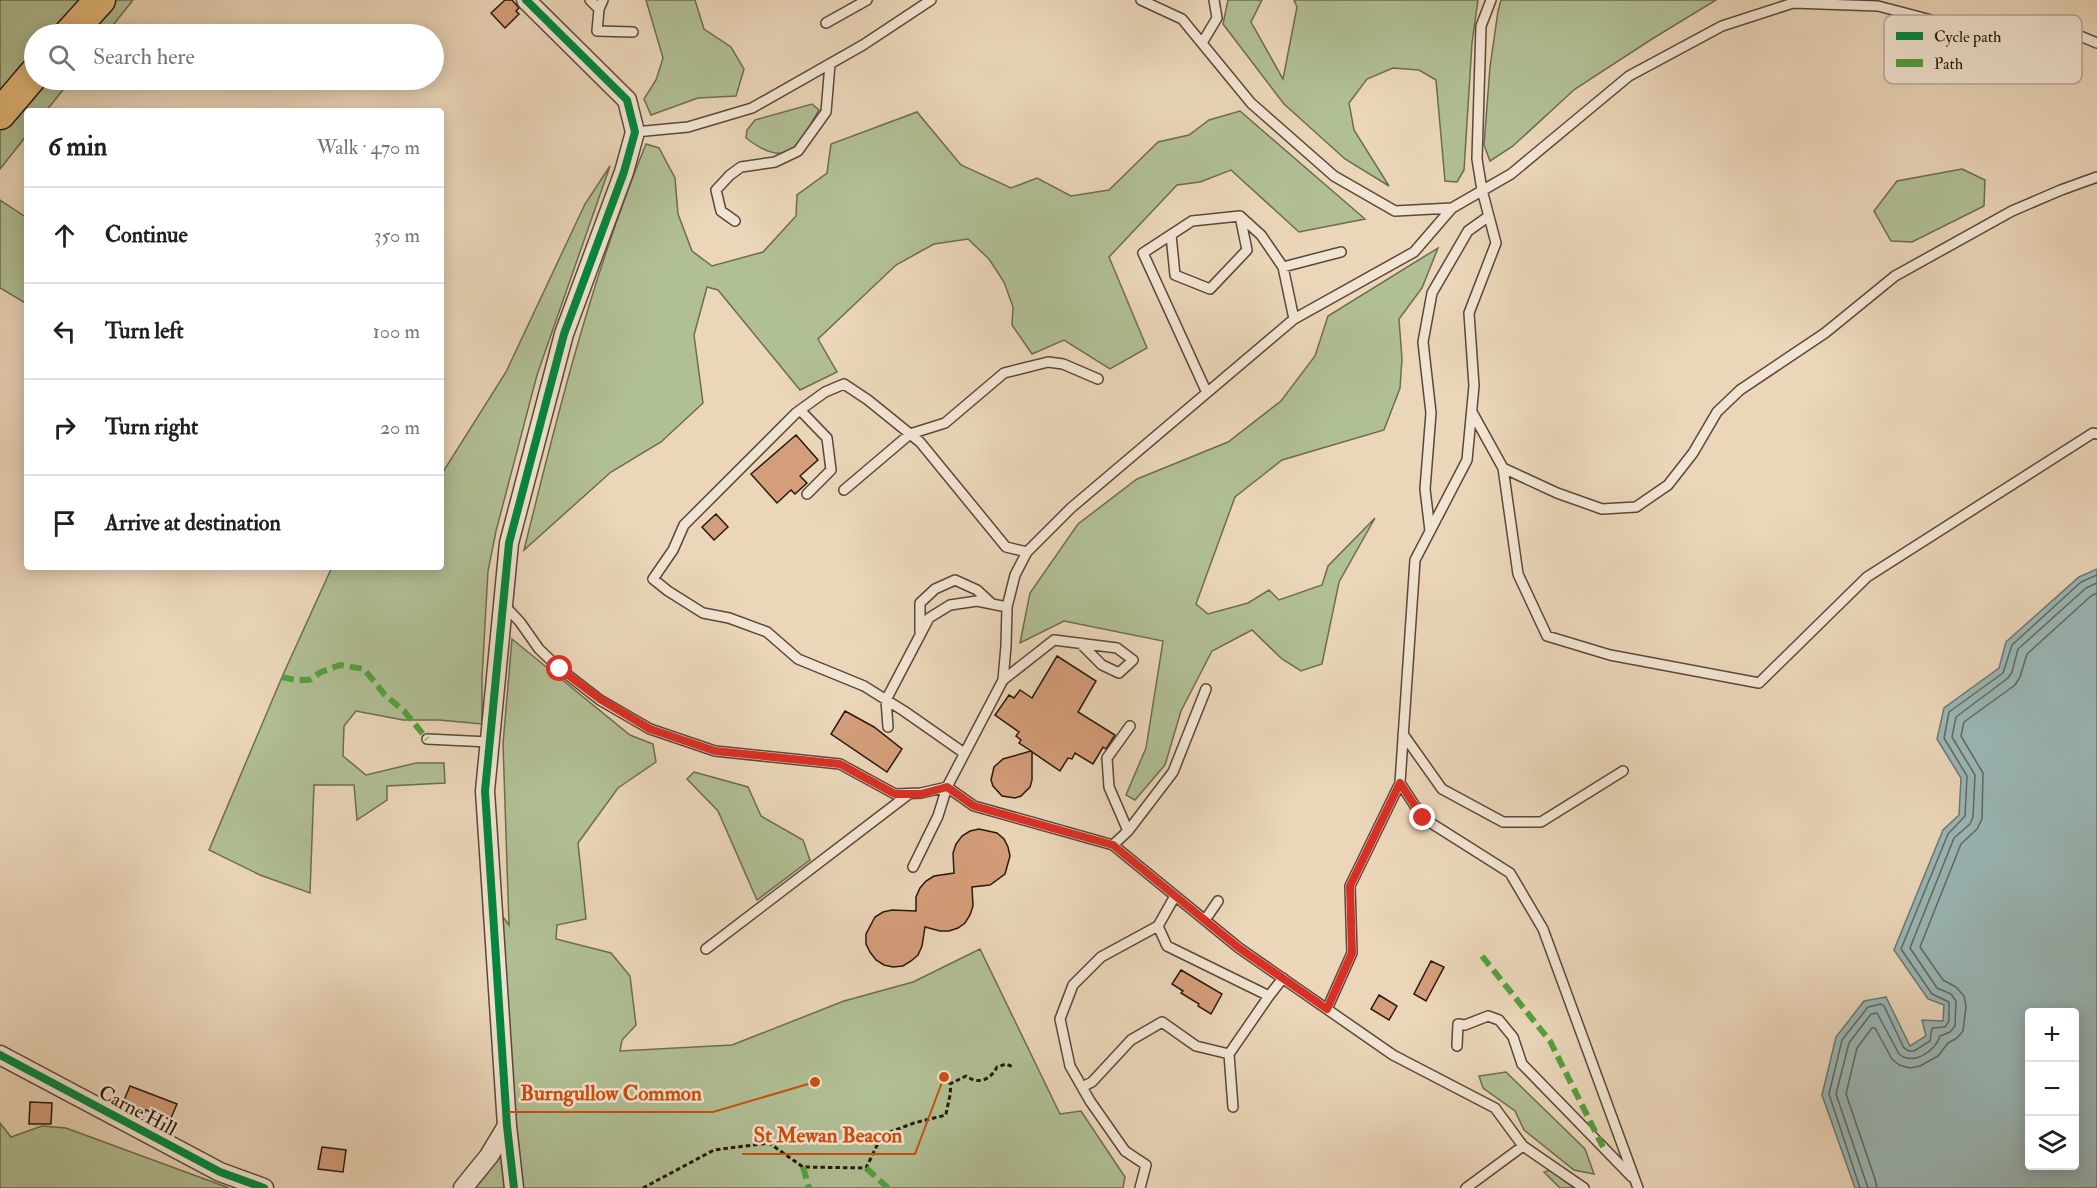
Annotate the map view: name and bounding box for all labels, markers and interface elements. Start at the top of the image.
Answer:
legend [1884,15,2082,84]
search box [24,24,444,90]
text: Cycle path [1934,27,2002,48]
icon: search [45,41,78,74]
text: Search here [93,43,195,71]
text: Path [1934,54,1964,74]
text: 6 min [48,131,107,163]
text: Walk · 470 m [317,135,420,160]
icon: ahead [48,219,81,252]
text: Continue [105,221,188,249]
text: 350 m [374,223,420,248]
icon: left [48,315,81,348]
text: Turn left [105,317,184,345]
text: 100 m [373,319,420,344]
icon: right [48,411,81,444]
text: Turn right [105,413,198,441]
text: 20 m [380,415,420,440]
icon: arrive [48,507,81,540]
text: Arrive at destination [105,509,281,537]
route start [546,655,572,681]
route end [1409,804,1435,830]
map controls [2025,1008,2079,1170]
button: + [2025,1008,2079,1062]
button: − [2025,1062,2079,1116]
callout: Burngullow Common [508,1073,713,1112]
street label: Carne Hill [94,1079,181,1141]
text: Burngullow Common [520,1080,702,1107]
callout: St Mewan Beacon [742,1115,915,1154]
button: layers [2025,1116,2079,1170]
text: St Mewan Beacon [754,1122,903,1149]

